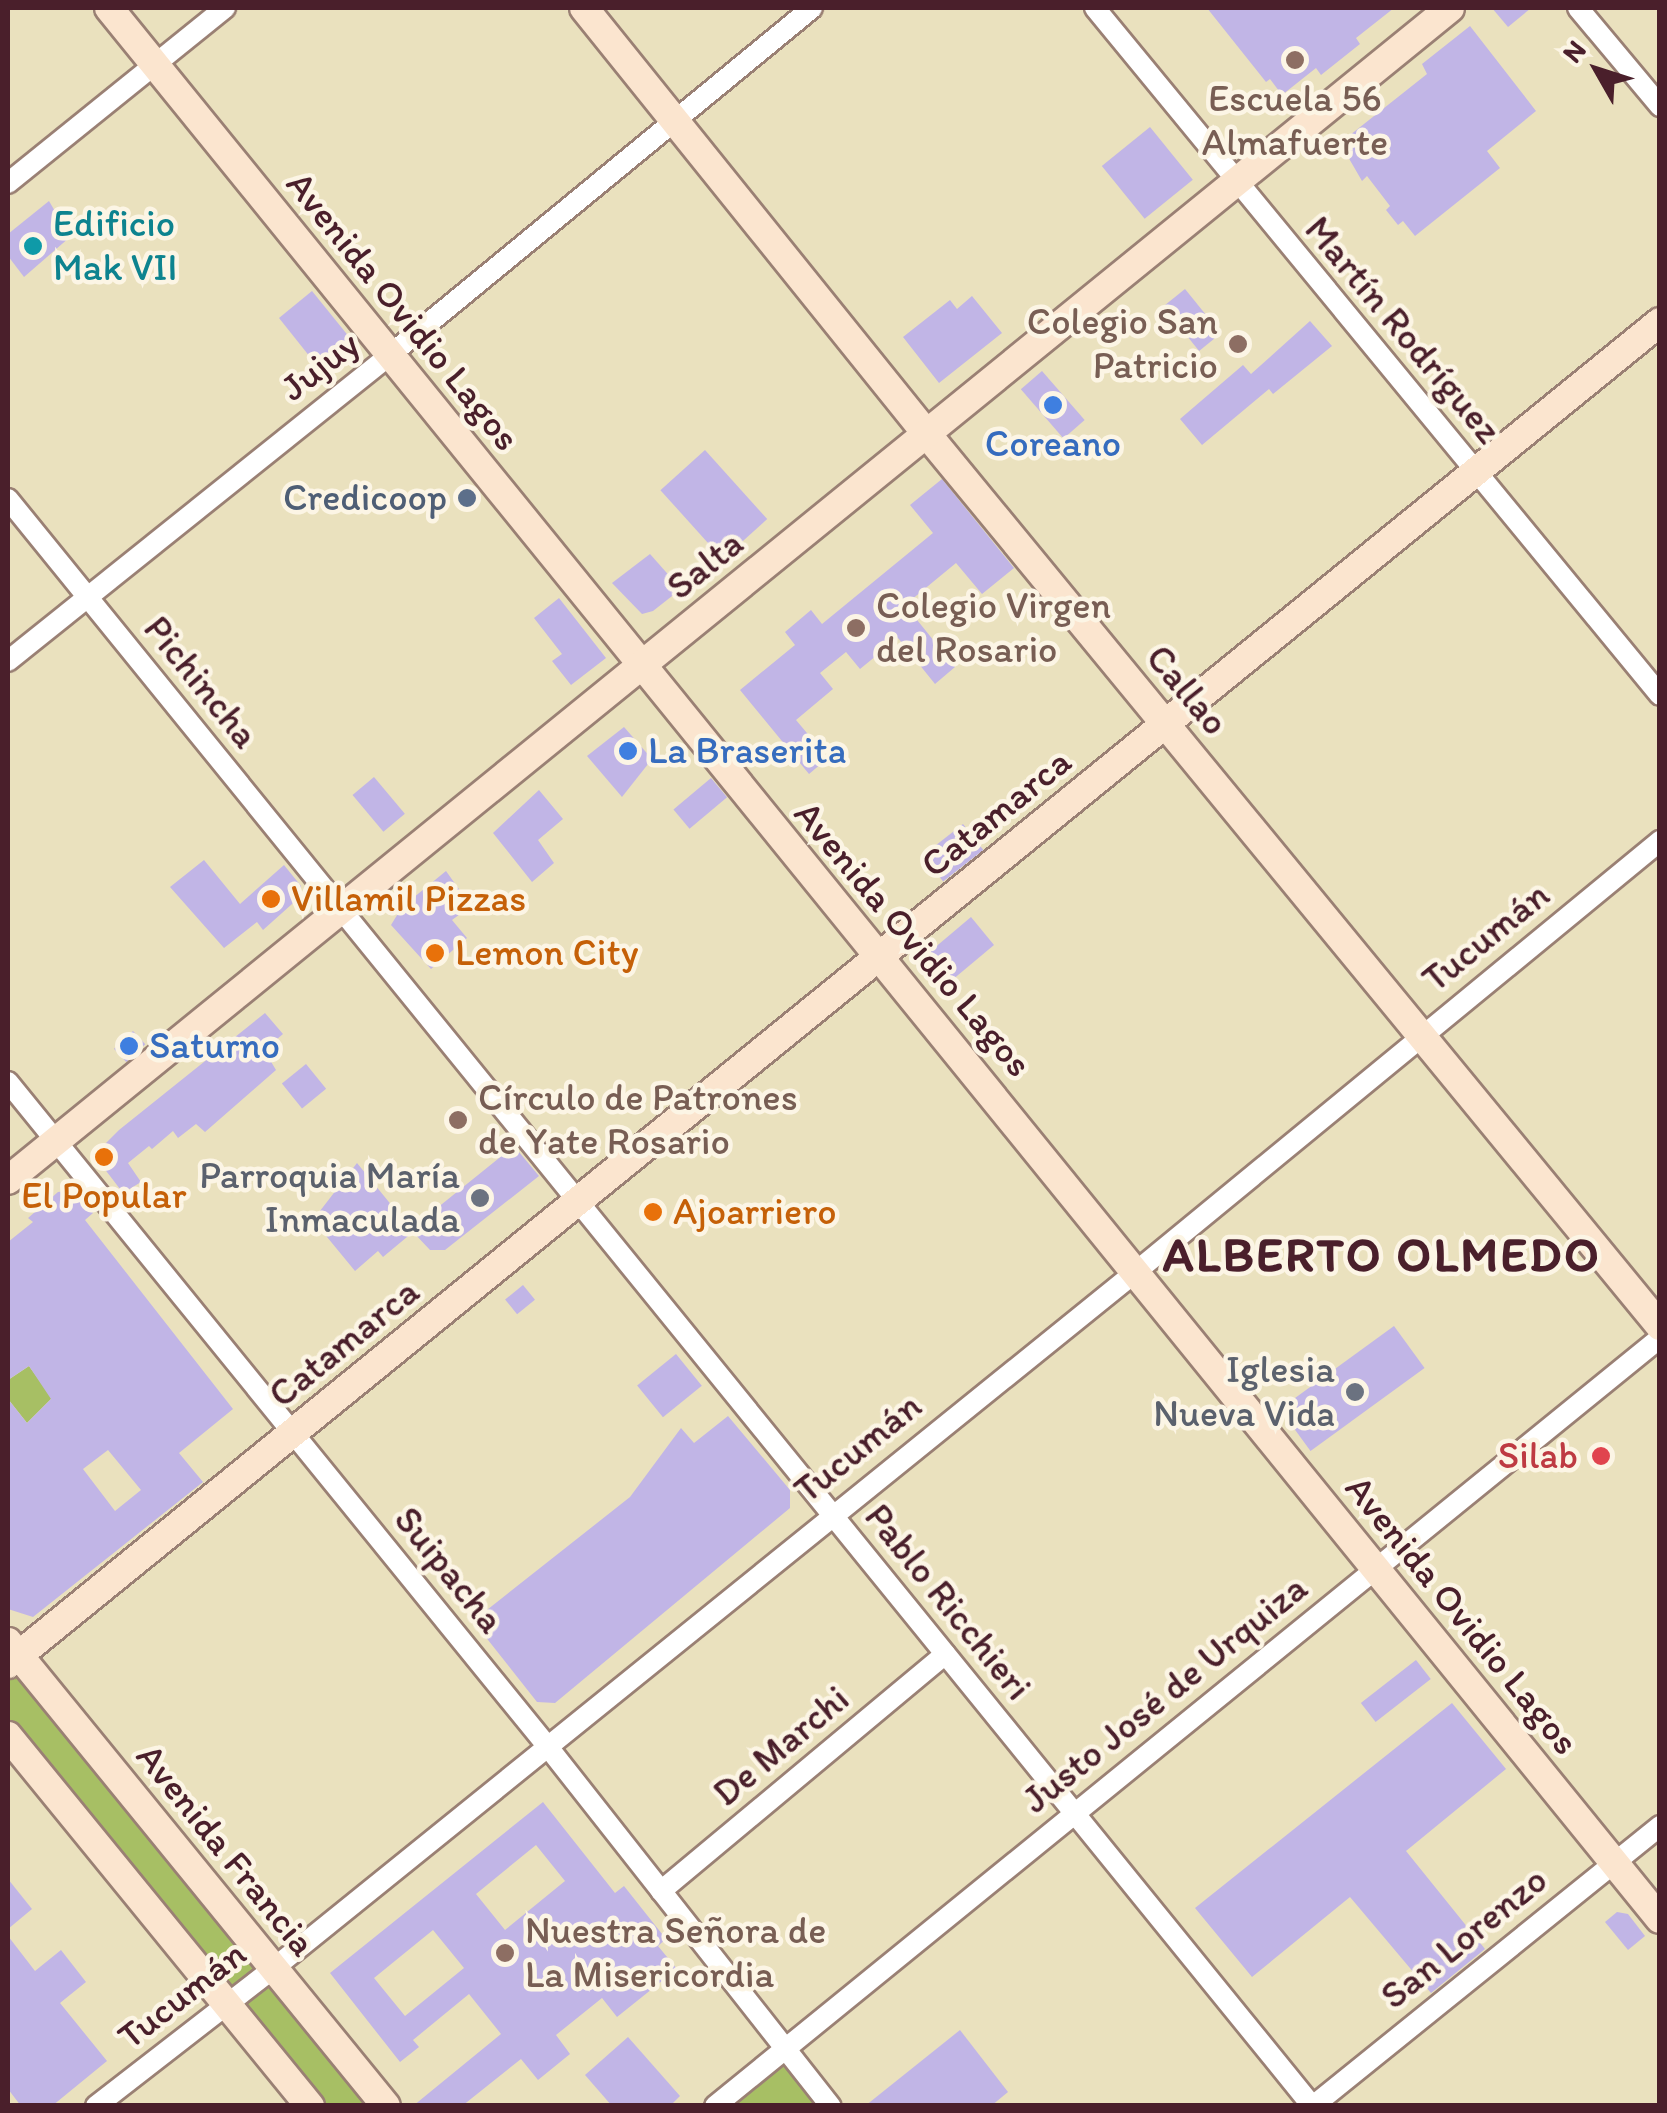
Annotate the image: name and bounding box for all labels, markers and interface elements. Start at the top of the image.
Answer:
north arrow [1547,20,1647,120]
text: N [1555,33,1593,69]
marker: Escuela 56 Almafuerte [1284,49,1306,71]
place label: Escuela 56 Almafuerte [1202,76,1388,165]
street label: Avenida Ovidio Lagos [276,162,530,460]
place label: Edificio Mak VII [53,201,177,290]
street label: Martín Rodríguez [1295,207,1511,453]
marker: Edificio Mak VII [22,235,44,257]
place label: Colegio San Patricio [1026,299,1218,388]
street label: Jujuy [272,321,368,411]
marker: Colegio San Patricio [1227,333,1249,355]
marker: Coreano [1042,394,1064,416]
place label: Coreano [985,421,1121,467]
place label: Credicoop [283,475,447,521]
marker: Credicoop [456,487,478,509]
street label: Salta [658,521,752,609]
place label: Colegio Virgen del Rosario [876,583,1112,672]
street label: Pichincha [134,607,268,757]
marker: Colegio Virgen del Rosario [845,617,867,639]
street label: Callao [1136,636,1238,744]
place label: La Braserita [648,728,849,774]
street label: Catamarca [912,739,1080,887]
marker: La Braserita [617,740,639,762]
street label: Avenida Ovidio Lagos [784,792,1042,1086]
street label: Tucumán [1413,872,1559,1002]
place label: Villamil Pizzas [291,876,526,922]
marker: Villamil Pizzas [260,888,282,910]
place label: Lemon City [455,930,639,976]
marker: Lemon City [424,942,446,964]
place label: Saturno [149,1023,280,1069]
marker: Saturno [118,1035,140,1057]
place label: Círculo de Patrones de Yate Rosario [478,1075,796,1164]
marker: Círculo de Patrones de Yate Rosario [447,1109,469,1131]
marker: El Popular [93,1146,115,1168]
place label: Parroquia María Inmaculada [200,1153,460,1242]
place label: El Popular [21,1173,187,1219]
marker: Parroquia María Inmaculada [469,1187,491,1209]
place label: Ajoarriero [673,1189,836,1235]
marker: Ajoarriero [642,1201,664,1223]
district label: ALBERTO OLMEDO [1162,1226,1602,1284]
street label: Catamarca [260,1269,428,1417]
place label: Iglesia Nueva Vida [1153,1347,1335,1436]
marker: Iglesia Nueva Vida [1344,1381,1366,1403]
street label: Tucumán [785,1383,931,1513]
place label: Silab [1498,1433,1578,1479]
marker: Silab [1588,1443,1614,1469]
street label: Avenida Ovidio Lagos [1335,1466,1589,1764]
street label: Pablo Ricchieri [855,1495,1041,1709]
street label: Suipacha [384,1498,514,1642]
street label: Justo José de Urquiza [1013,1565,1317,1823]
street label: De Marchi [704,1676,858,1816]
street label: Avenida Francia [126,1735,326,1965]
street label: San Lorenzo [1372,1857,1556,2019]
place label: Nuestra Señora de La Misericordia [525,1908,827,1998]
street label: Tucumán [109,1931,255,2059]
marker: Nuestra Señora de La Misericordia [494,1942,516,1964]

